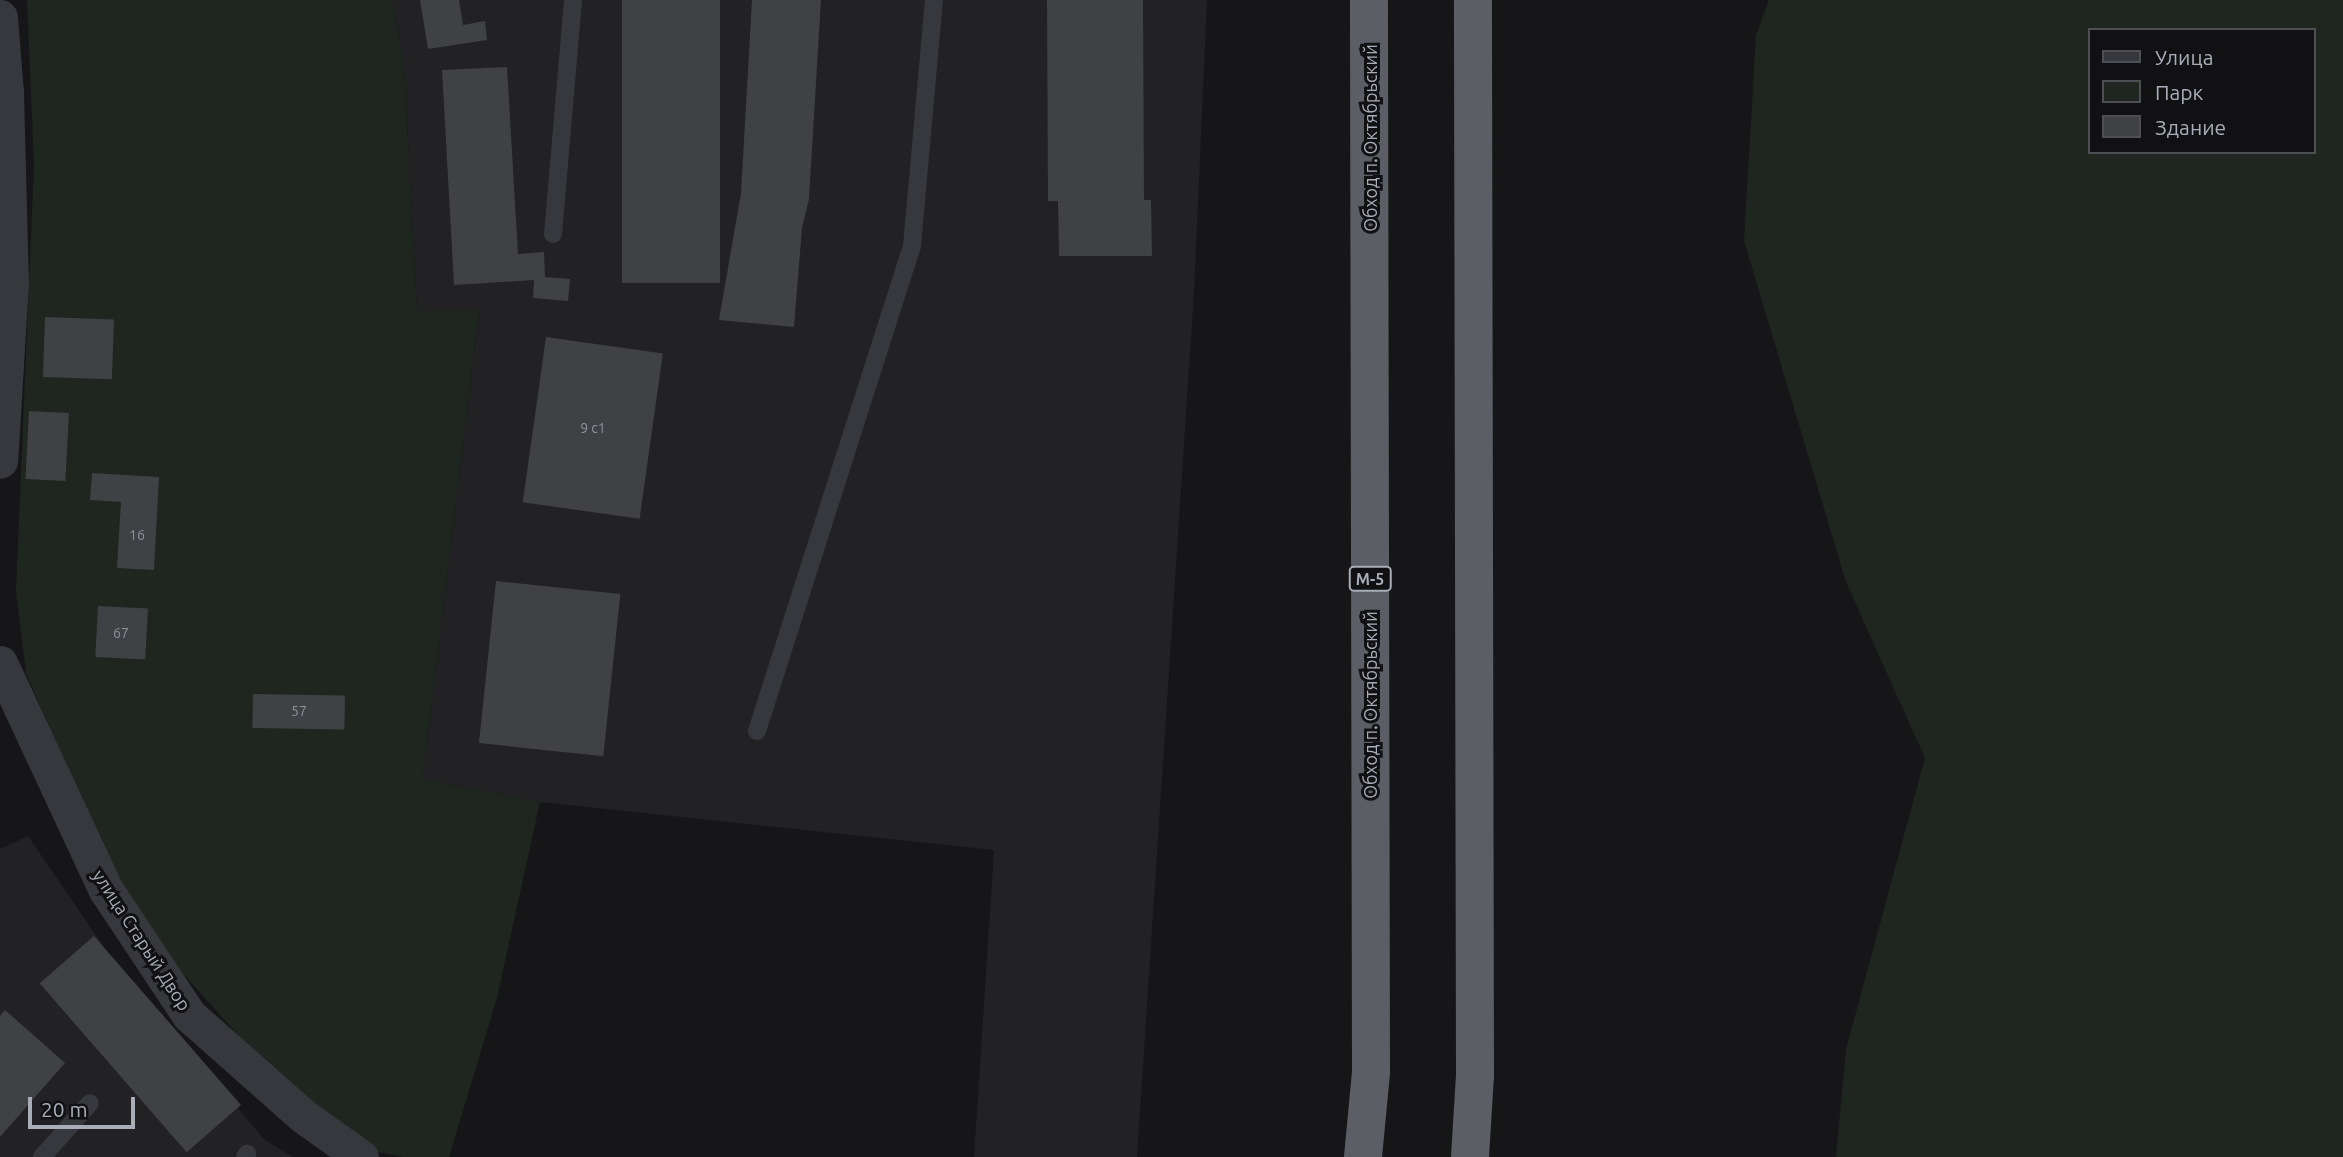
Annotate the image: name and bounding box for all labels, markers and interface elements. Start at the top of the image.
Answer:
legend [2088,28,2315,154]
street label: Обход п. Октябрьский [1359,44,1381,232]
text: Улица [2155,45,2213,69]
text: Парк [2155,80,2203,104]
text: Здание [2155,115,2226,139]
house number: 9 с1 [580,420,606,436]
house number: 16 [129,527,145,543]
road number: М-5 [1347,566,1393,592]
street label: Обход п. Октябрьский [1359,611,1381,799]
house number: 67 [113,625,129,641]
house number: 57 [291,703,307,719]
street label: улица Старый Двор [88,866,196,1014]
scale bar [32,1084,138,1128]
text: 20 m [41,1097,88,1121]

